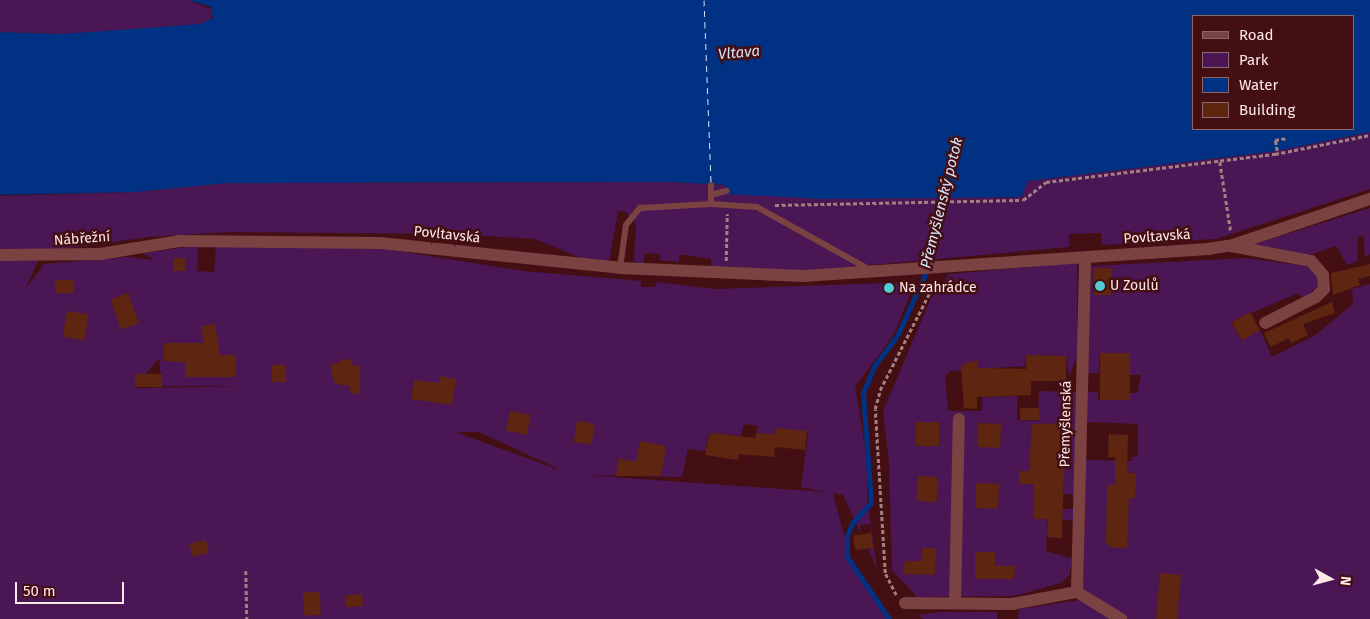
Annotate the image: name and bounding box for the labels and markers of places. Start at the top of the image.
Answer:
place label: U Zoulů [1110,278,1159,294]
place label: Na zahrádce [899,280,977,296]
marker: U Zoulů [1094,280,1106,292]
marker: Na zahrádce [883,282,895,294]

